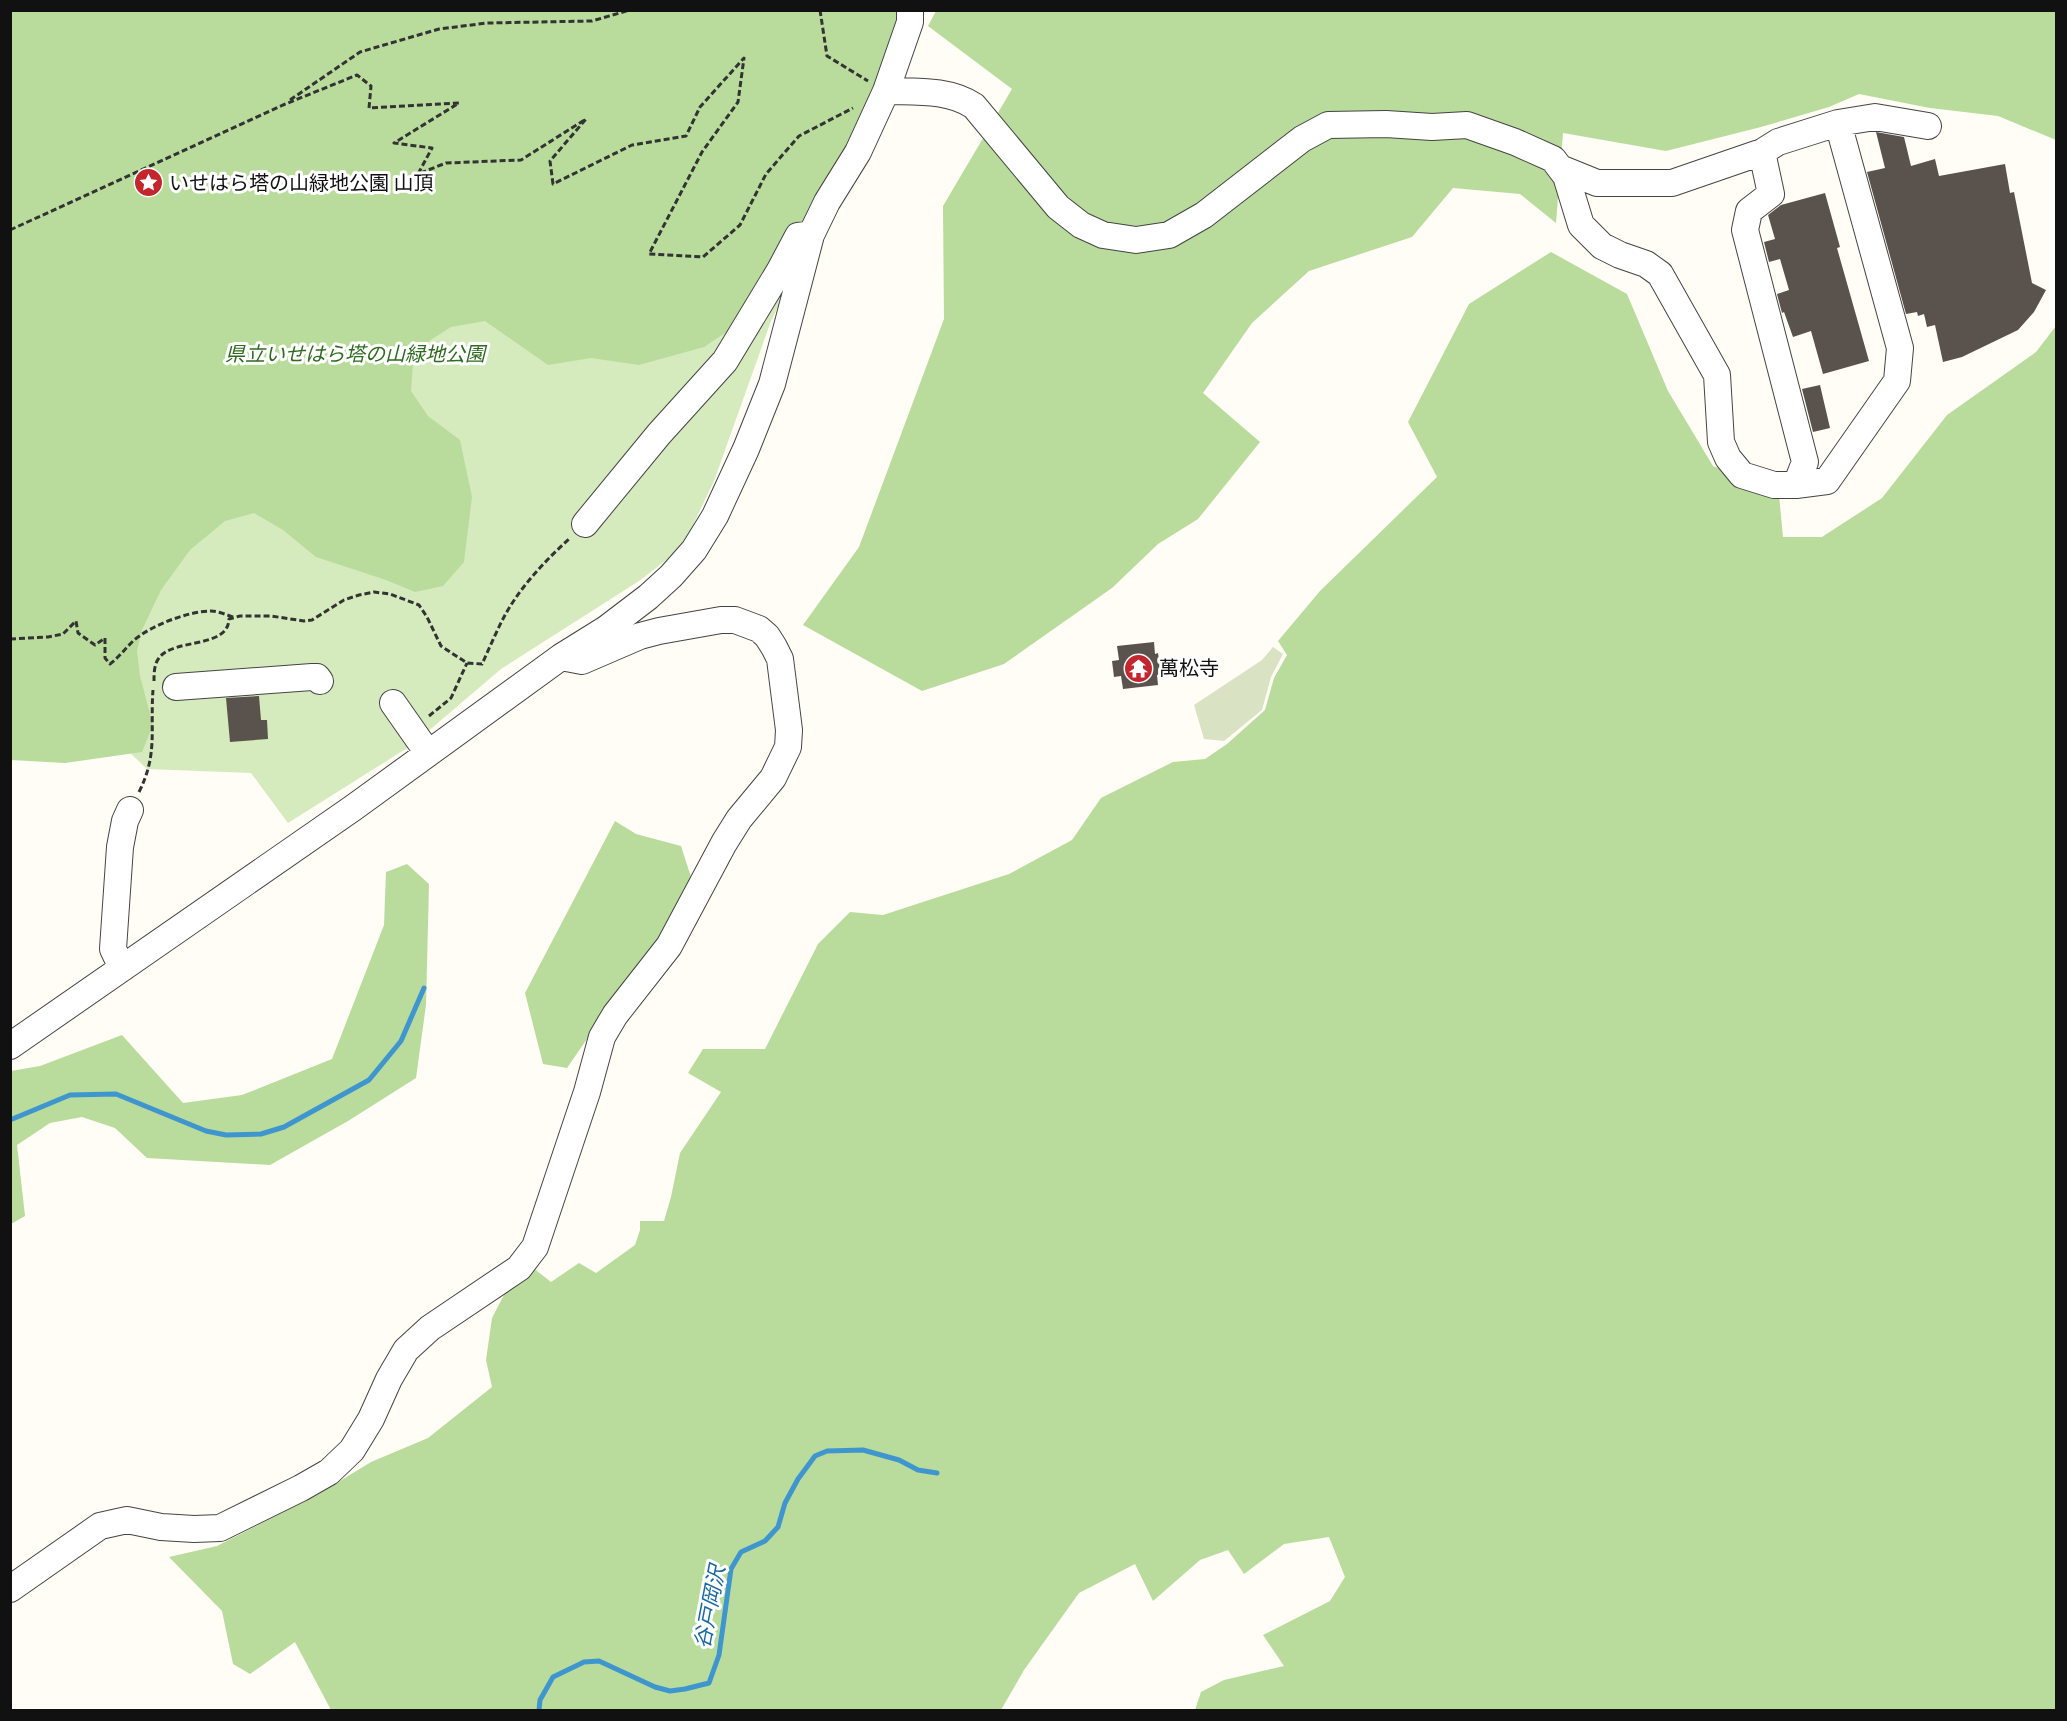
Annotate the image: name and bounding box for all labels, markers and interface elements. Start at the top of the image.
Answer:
place icon: いせはら塔の山緑地公園 山頂 [132,167,164,199]
place label: いせはら塔の山緑地公園 山頂 [169,171,434,195]
park label: 県立いせはら塔の山緑地公園 [225,342,488,366]
temple icon: 萬松寺 [1122,652,1154,684]
place label: 萬松寺 [1159,656,1219,680]
water label: 谷戸岡沢 [689,1560,730,1651]

